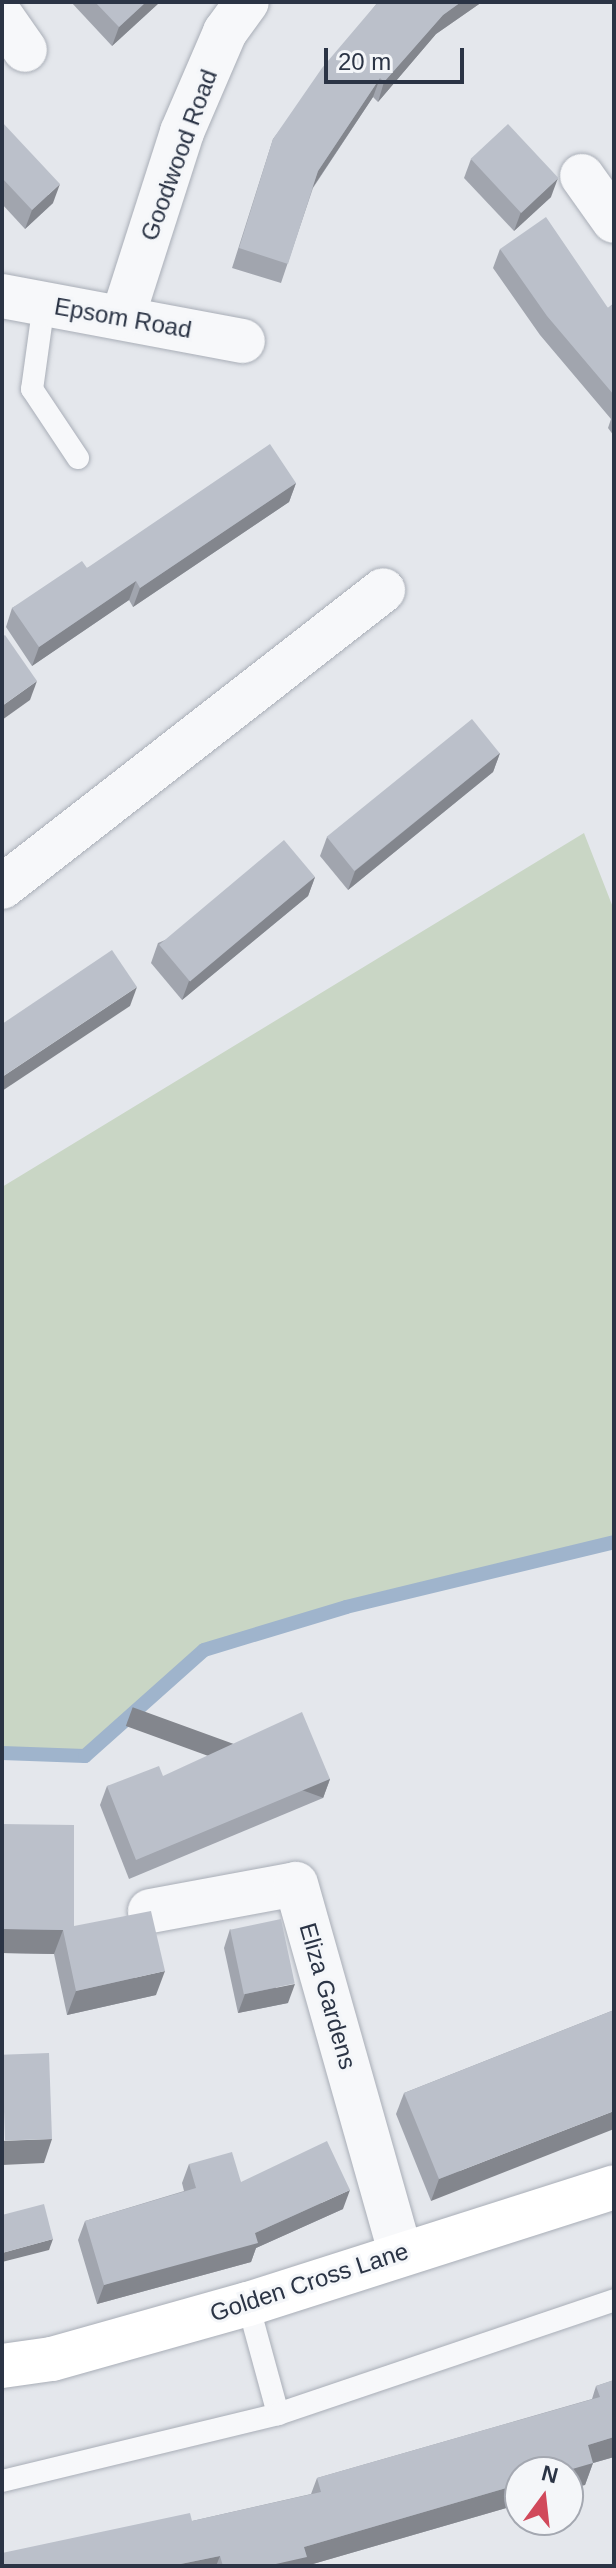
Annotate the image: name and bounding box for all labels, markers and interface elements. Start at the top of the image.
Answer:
scale bar [328,32,468,82]
text: 20 m [338,48,391,75]
street label: Goodwood Road [135,65,223,245]
street label: Epsom Road [52,292,194,344]
street label: Eliza Gardens [293,1920,363,2072]
street label: Golden Cross Lane [206,2236,412,2328]
north arrow [504,2456,584,2536]
text: N [539,2460,561,2488]

